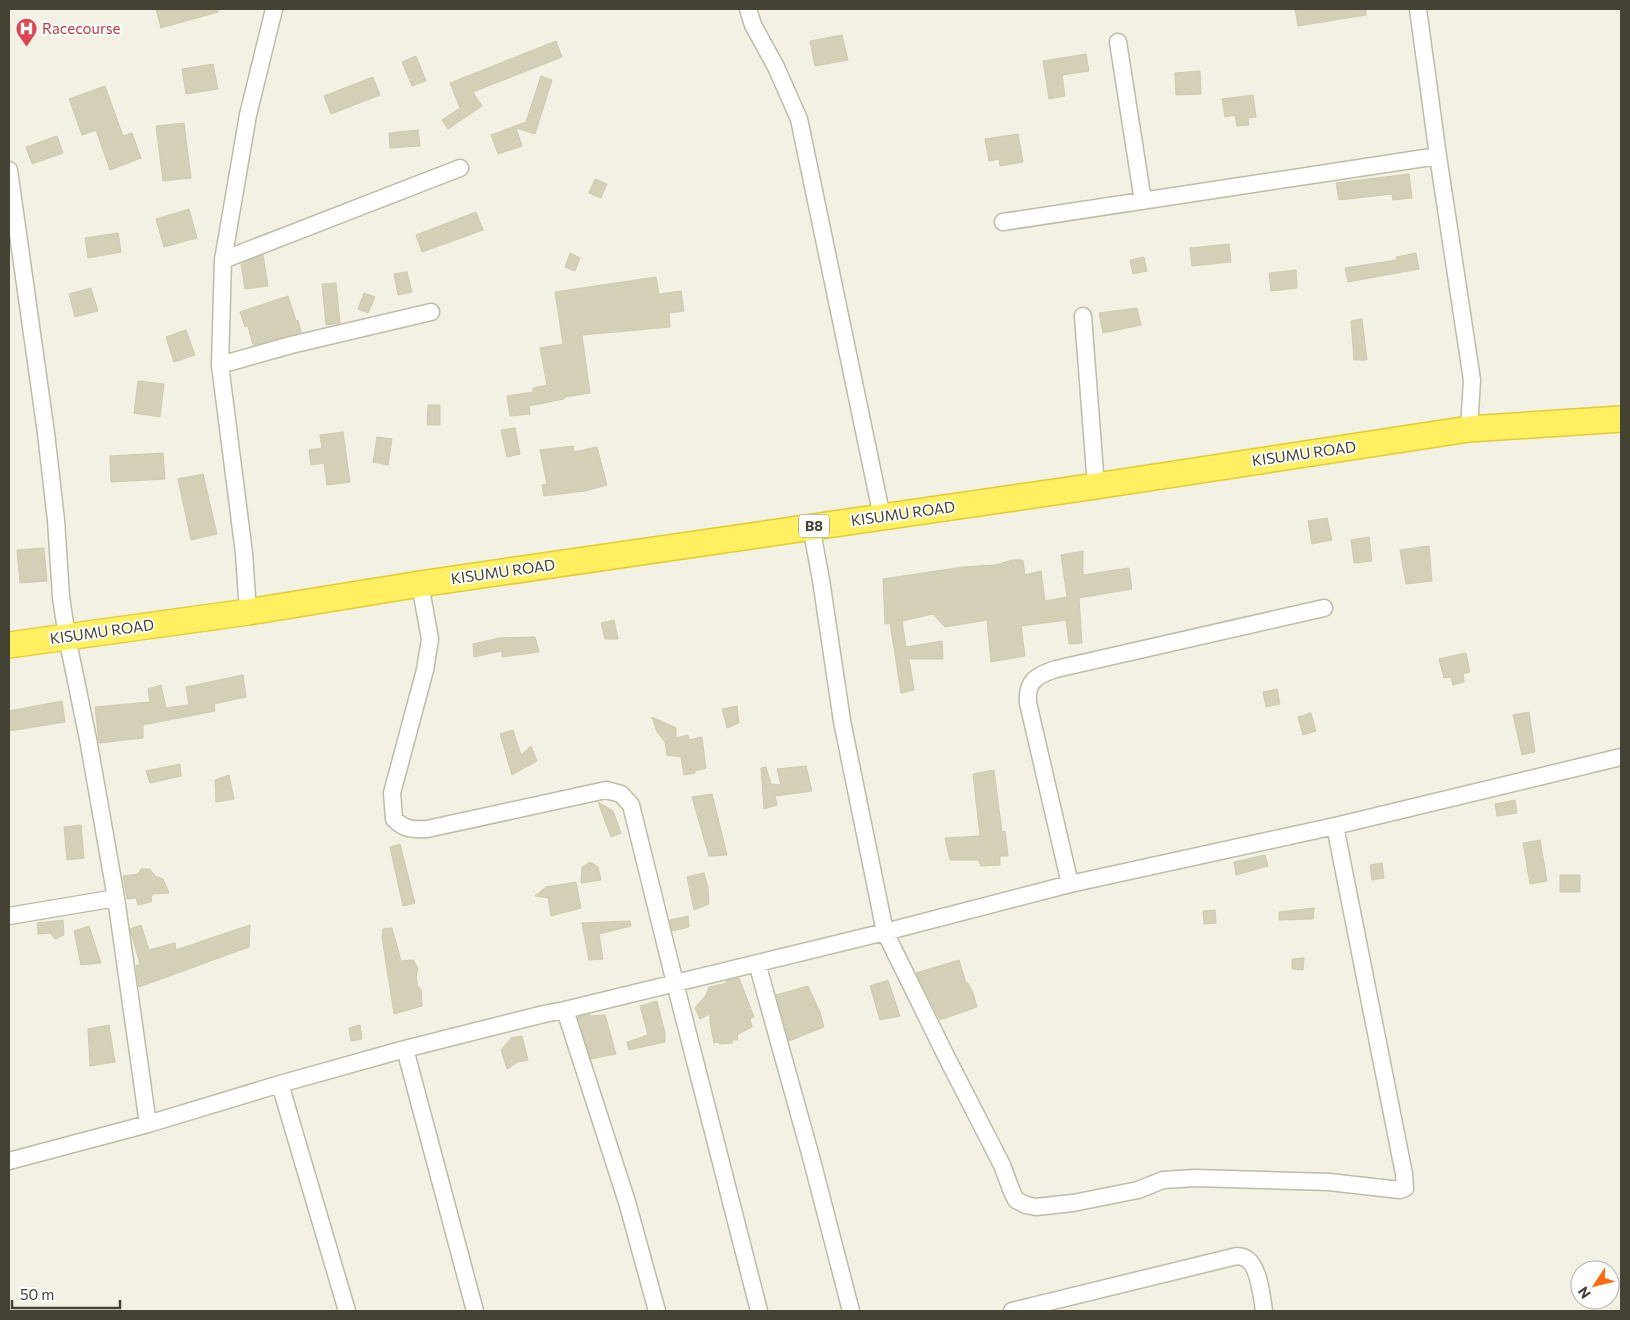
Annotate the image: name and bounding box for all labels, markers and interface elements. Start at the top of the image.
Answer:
hospital icon: Racecourse [14,17,38,48]
place label: Racecourse [42,19,120,37]
street label: KISUMU ROAD [1251,437,1357,469]
street label: KISUMU ROAD [850,497,956,529]
road number: B8 [799,514,829,538]
street label: KISUMU ROAD [450,555,556,587]
street label: KISUMU ROAD [49,615,155,647]
north arrow [1570,1260,1620,1310]
scale bar [12,1278,120,1310]
text: N [1574,1284,1594,1302]
text: 50 m [20,1285,54,1303]

